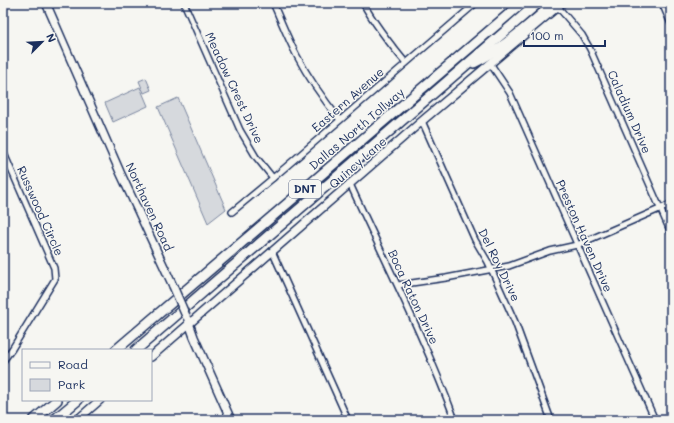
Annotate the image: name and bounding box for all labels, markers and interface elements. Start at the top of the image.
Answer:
north arrow [22,22,62,62]
scale bar [524,22,605,48]
text: 100 m [530,27,564,43]
street label: Meadow Crest Drive [202,29,268,146]
text: N [43,31,60,45]
street label: Eastern Avenue [308,63,387,135]
street label: Caladium Drive [604,67,655,156]
street label: Dallas North Tollway [305,84,407,173]
street label: Quincy Lane [325,133,389,192]
street label: Northaven Road [122,160,178,254]
street label: Russwood Circle [14,163,68,258]
street label: Preston Haven Drive [553,177,617,294]
road number: DNT [289,180,321,198]
street label: Del Roy Drive [475,225,524,304]
street label: Boca Raton Drive [385,247,443,347]
legend [22,349,152,401]
text: Road [58,356,88,372]
text: Park [58,376,85,392]

